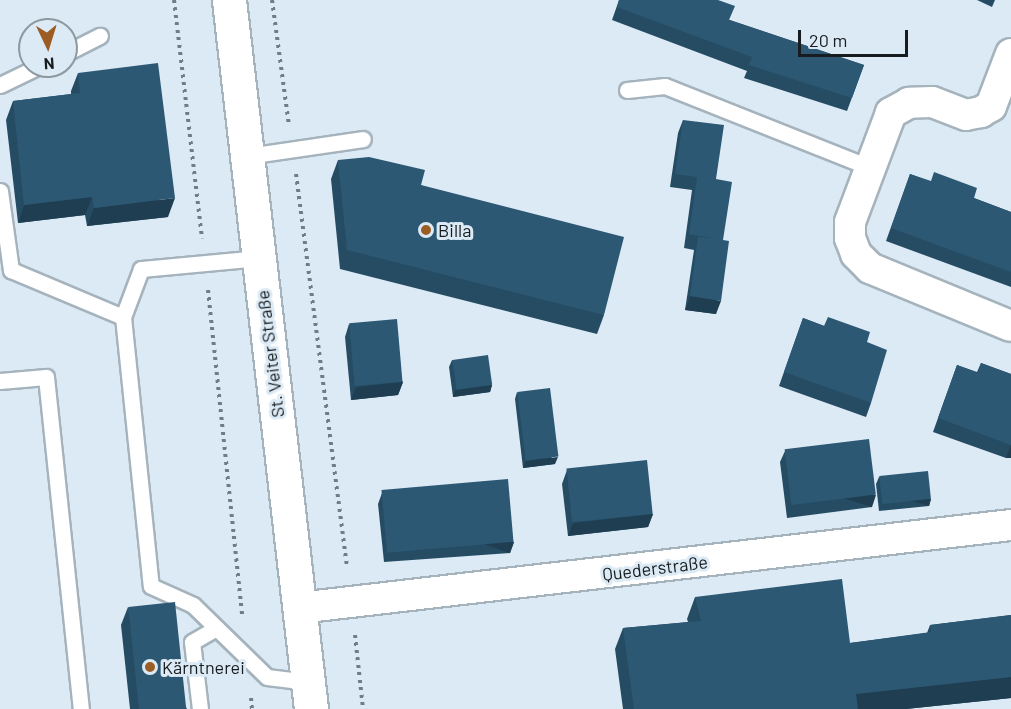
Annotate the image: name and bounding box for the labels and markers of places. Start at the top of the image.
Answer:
place label: Billa [438,219,471,241]
marker: Billa [419,223,433,237]
place label: Kärntnerei [162,656,245,678]
marker: Kärntnerei [143,660,157,674]

